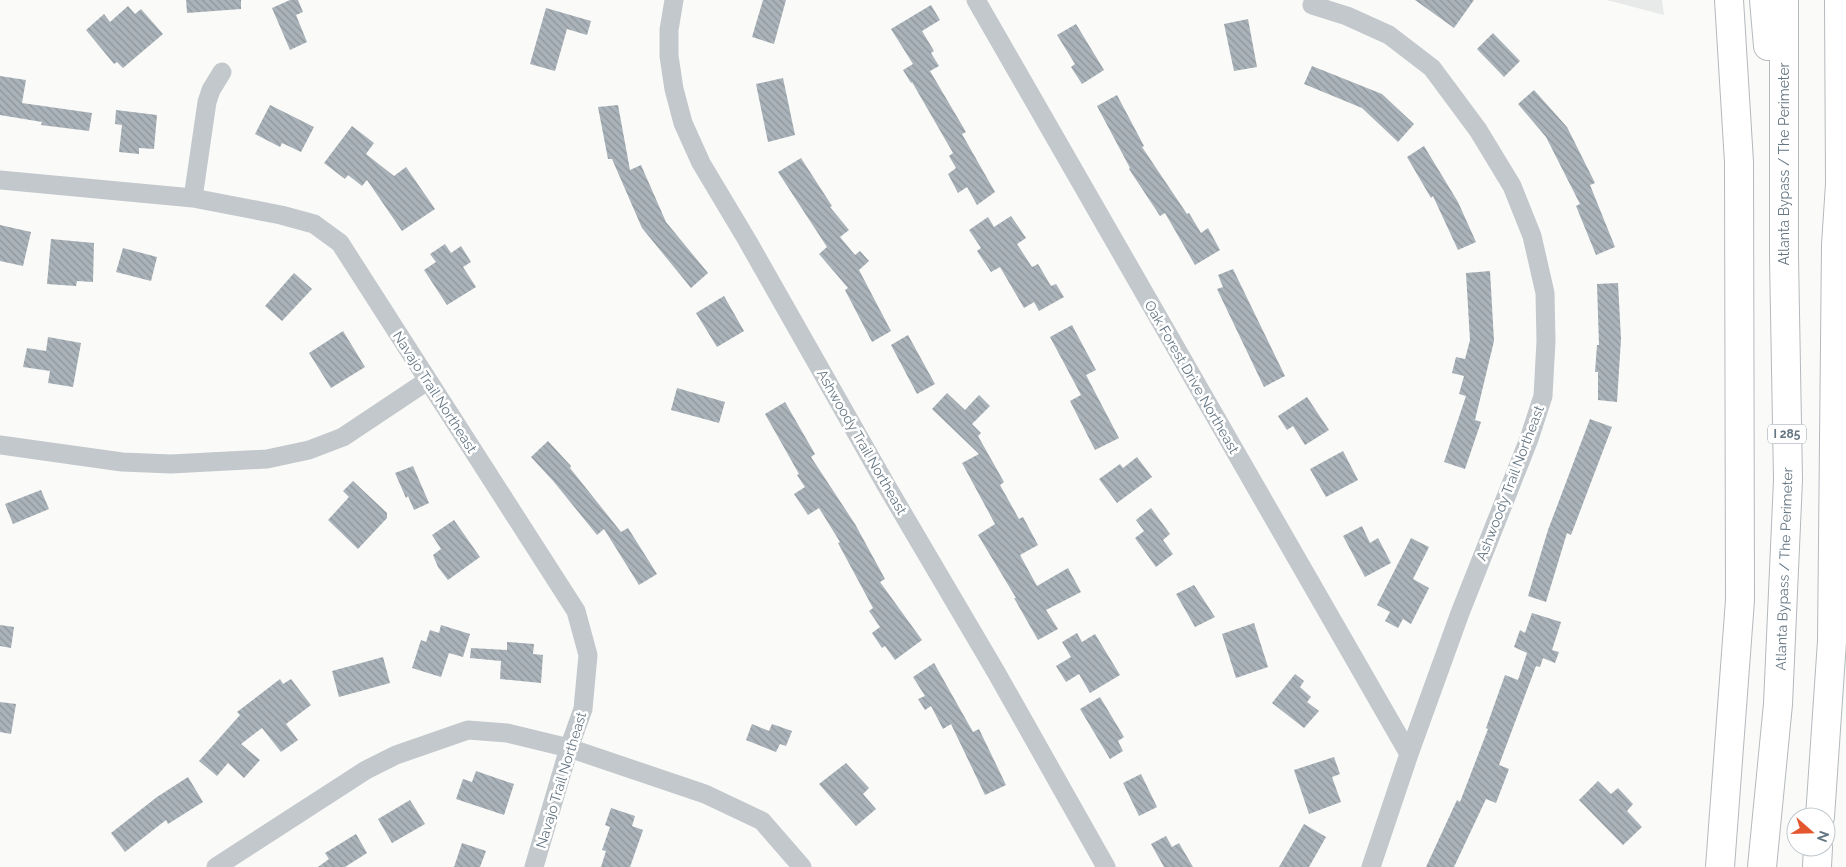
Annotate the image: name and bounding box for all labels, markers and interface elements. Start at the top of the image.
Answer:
street label: Atlanta Bypass / The Perimeter [1776,62,1792,266]
street label: Oak Forest Drive Northeast [1142,298,1243,457]
street label: Navajo Trail Northeast [390,328,480,456]
street label: Ashwoody Trail Northeast [814,367,910,518]
street label: Ashwoody Trail Northeast [1473,403,1547,563]
road number: I 285 [1768,424,1806,444]
street label: Atlanta Bypass / The Perimeter [1772,467,1796,671]
street label: Navajo Trail Northeast [533,710,589,850]
north arrow [1786,807,1836,857]
text: N [1814,829,1833,844]

